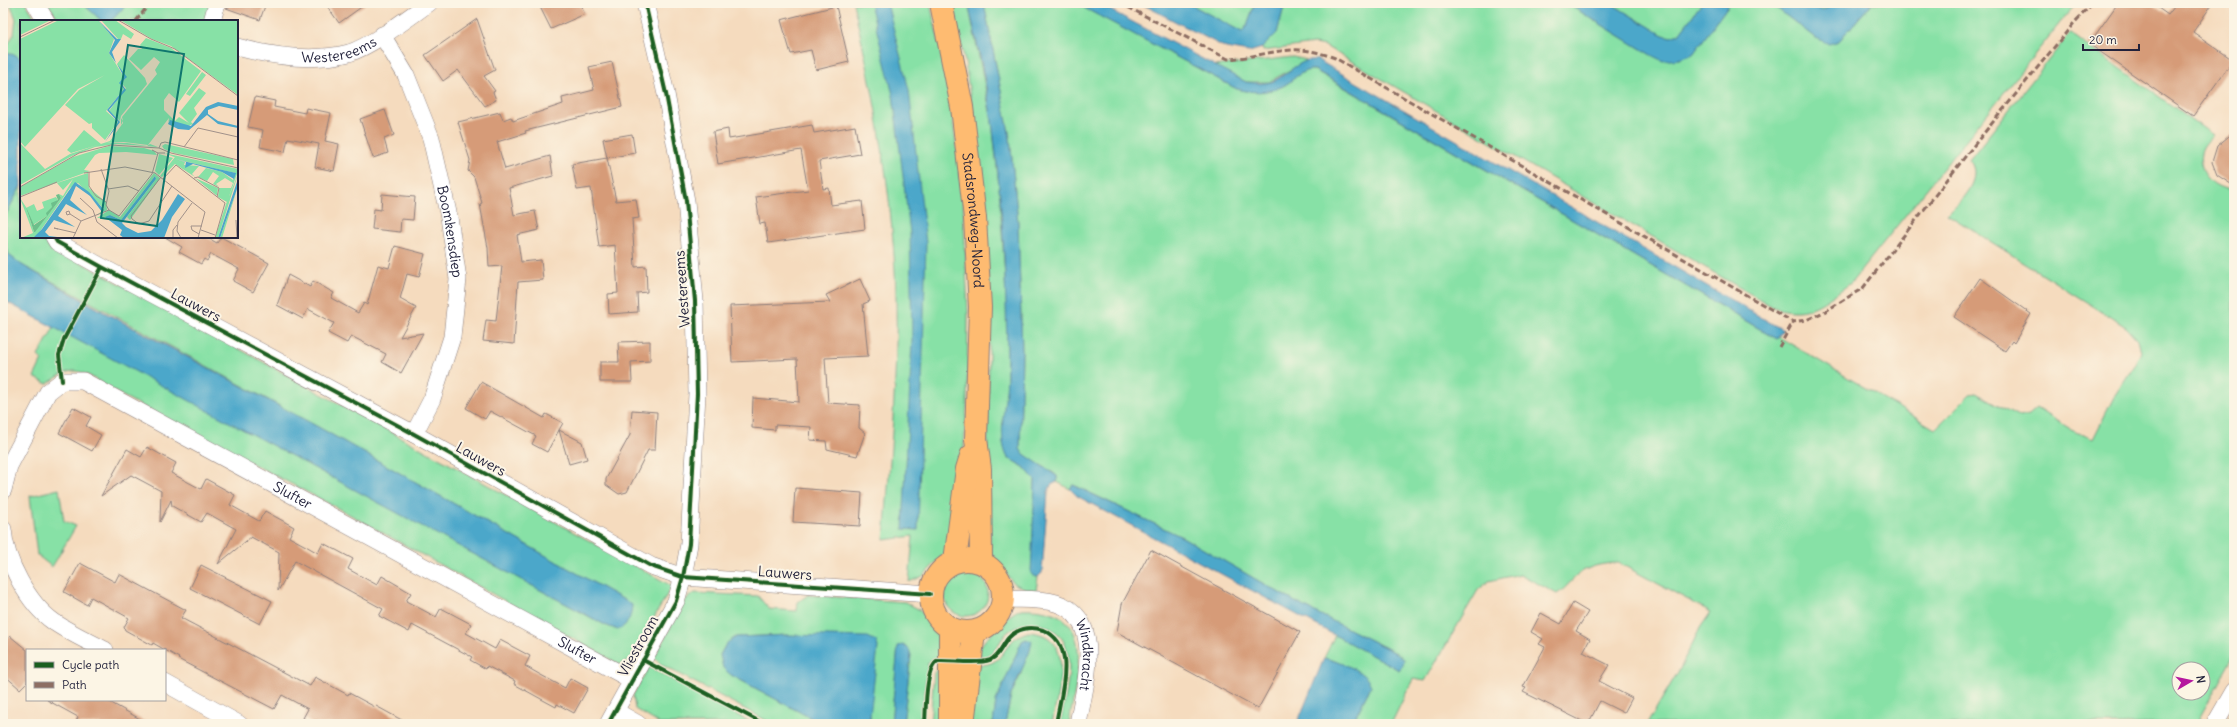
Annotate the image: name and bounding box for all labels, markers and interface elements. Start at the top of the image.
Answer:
inset map [20,20,238,238]
scale bar [2083,26,2139,52]
street label: Westereems [301,32,380,67]
text: 20 m [2089,32,2117,47]
street label: Stadsrondweg-Noord [958,152,988,289]
street label: Boomkensdiep [433,184,467,279]
street label: Westereems [670,250,694,328]
street label: Lauwers [168,284,224,326]
street label: Lauwers [453,438,509,480]
street label: Slufter [270,477,316,513]
street label: Lauwers [757,562,813,584]
street label: Vliestroom [614,612,662,680]
street label: Windkracht [1072,616,1097,693]
street label: Slufter [555,632,600,668]
legend [26,649,166,701]
text: Cycle path [62,657,119,672]
north arrow [2171,661,2211,701]
text: N [2193,675,2208,684]
text: Path [62,677,87,692]

